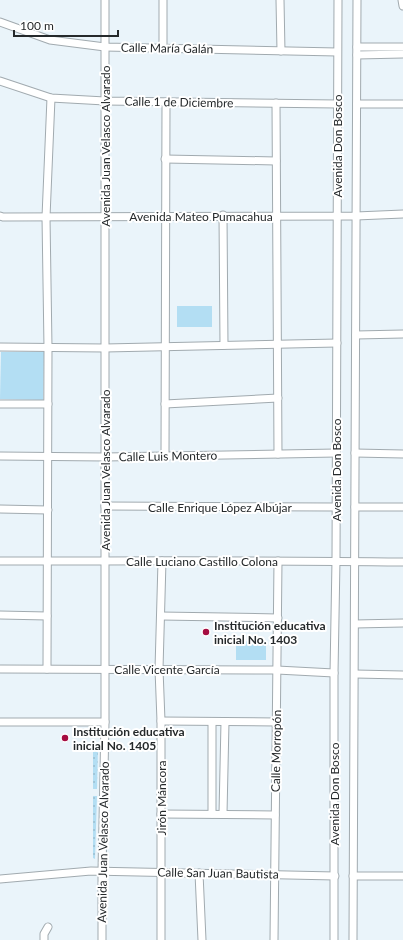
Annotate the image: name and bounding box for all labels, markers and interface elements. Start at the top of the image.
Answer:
scale bar [14,12,118,38]
text: 100 m [20,18,54,33]
street label: Calle María Galán [121,40,213,56]
street label: Avenida Juan Velasco Alvarado [98,65,113,227]
street label: Calle 1 de Diciembre [124,94,234,110]
street label: Avenida Don Bosco [330,94,345,198]
street label: Avenida Mateo Pumacahua [129,209,273,224]
street label: Avenida Juan Velasco Alvarado [98,389,113,551]
street label: Avenida Don Bosco [329,418,344,522]
street label: Calle Luis Montero [119,448,218,464]
street label: Calle Enrique López Albújar [148,500,293,515]
street label: Calle Luciano Castillo Colona [126,554,278,569]
place label: Institución educativa inicial No. 1403 [214,618,326,647]
marker: Institución educativa inicial No. 1403 [201,627,211,637]
street label: Calle Vicente García [114,662,220,677]
street label: Calle Morropón [268,710,284,792]
place label: Institución educativa inicial No. 1405 [73,724,185,753]
marker: Institución educativa inicial No. 1405 [60,733,70,743]
street label: Avenida Don Bosco [327,742,342,846]
street label: Avenida Juan Velasco Alvarado [94,761,112,923]
street label: Jirón Máncora [154,761,169,835]
street label: Calle San Juan Bautista [157,864,279,882]

